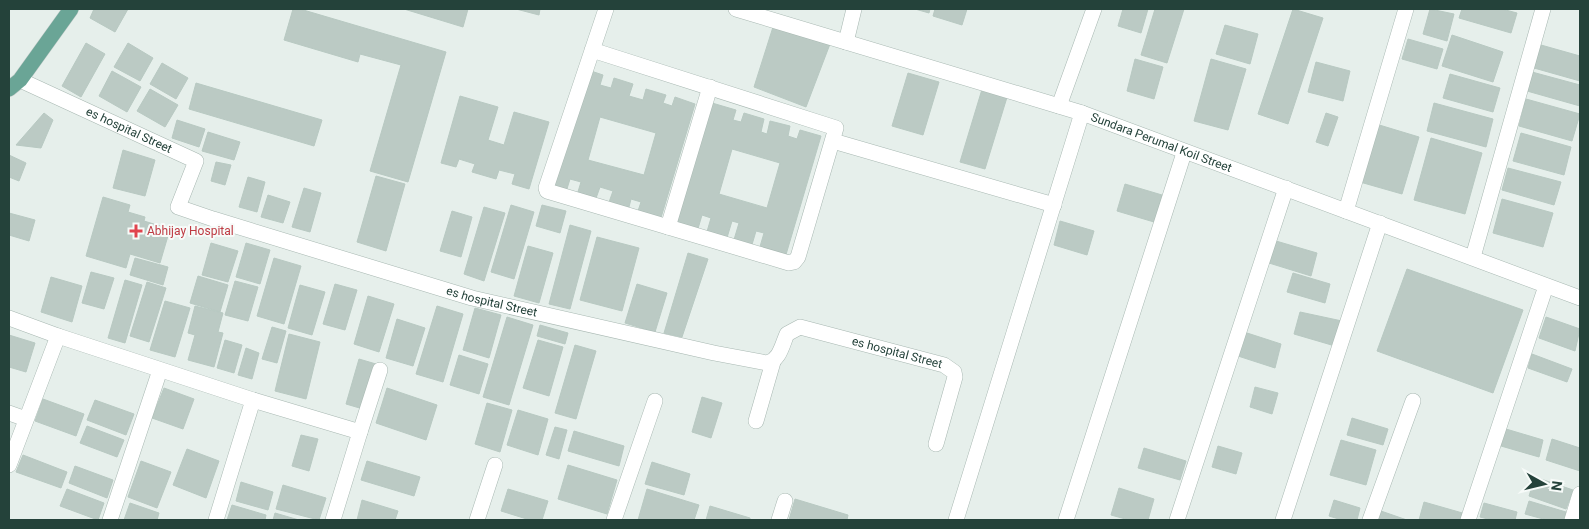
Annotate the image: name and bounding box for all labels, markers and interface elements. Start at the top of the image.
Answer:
street label: es hospital Street [84,104,174,156]
street label: Sundara Perumal Koil Street [1089,110,1234,175]
marker: Abhijay Hospital [129,224,143,238]
place label: Abhijay Hospital [147,224,234,238]
street label: es hospital Street [445,284,539,320]
street label: es hospital Street [850,334,944,371]
north arrow [1519,459,1569,509]
text: N [1548,480,1565,492]

